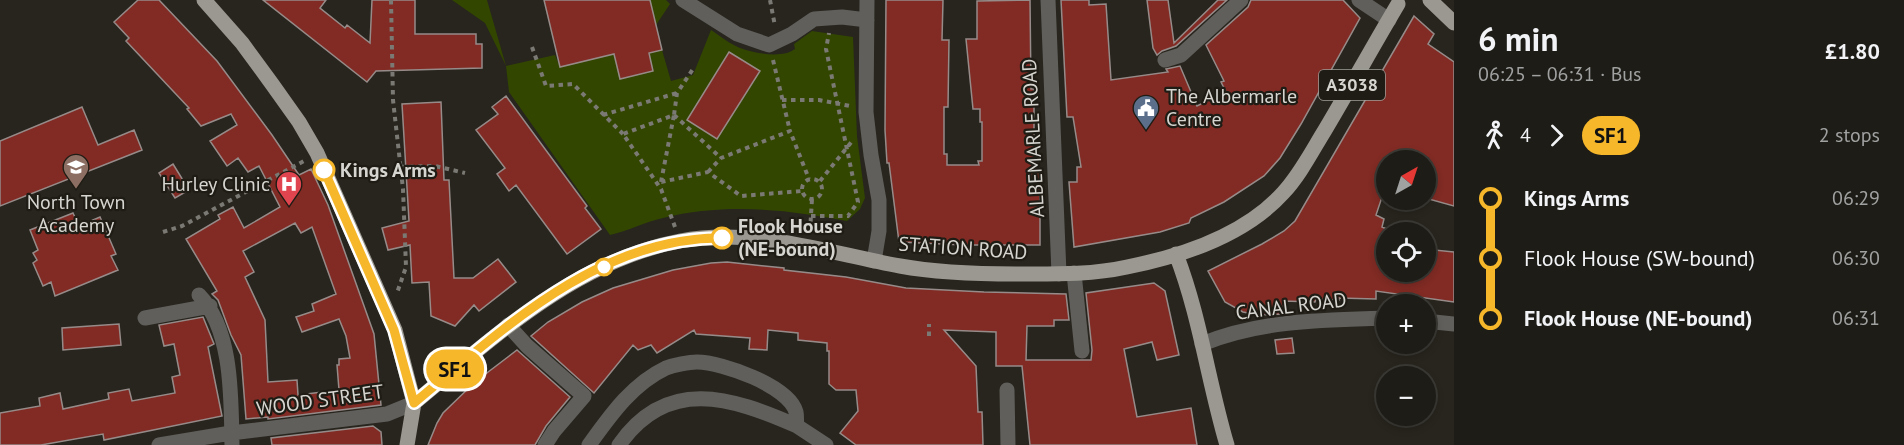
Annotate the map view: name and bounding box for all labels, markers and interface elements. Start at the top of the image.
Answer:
text: 6 min [1478,17,1559,60]
text: £1.80 [1825,37,1880,65]
street label: ALBEMARLE ROAD [1016,58,1050,218]
text: 06:25 – 06:31 · Bus [1478,61,1642,87]
road number: A3038 [1319,70,1385,100]
place label: The Albermarle Centre [1166,83,1297,132]
public building icon: The Albermarle Centre [1131,93,1161,131]
icon: walk [1478,119,1511,152]
icon: forward [1540,119,1573,152]
text: 4 [1520,122,1531,148]
text: SF1 [1594,122,1628,149]
text: 2 stops [1819,122,1880,148]
north arrow [1376,150,1436,210]
map controls [1376,150,1436,426]
school or university icon: North Town Academy [61,152,91,190]
place label: Kings Arms [340,157,436,183]
marker: Kings Arms [313,159,335,181]
hospital icon: Hurley Clinic [274,169,304,207]
place label: Hurley Clinic [162,171,270,197]
text: Kings Arms [1524,184,1629,212]
text: 06:29 [1832,185,1880,211]
place label: North Town Academy [27,189,125,238]
place label: Flook House (NE-bound) [738,213,843,262]
button: locate [1376,222,1436,282]
marker: Flook House (NE-bound) [711,227,733,249]
street label: STATION ROAD [898,231,1028,265]
text: Flook House (SW-bound) [1524,244,1755,272]
text: 06:30 [1832,245,1880,271]
unlabelled marker [595,258,613,276]
street label: CANAL ROAD [1234,286,1348,326]
button: + [1376,294,1436,354]
text: Flook House (NE-bound) [1524,304,1753,332]
text: 06:31 [1832,305,1880,331]
line badge: SF1 [420,350,490,388]
text: SF1 [438,356,472,383]
button: − [1376,366,1436,426]
street label: WOOD STREET [255,378,385,422]

